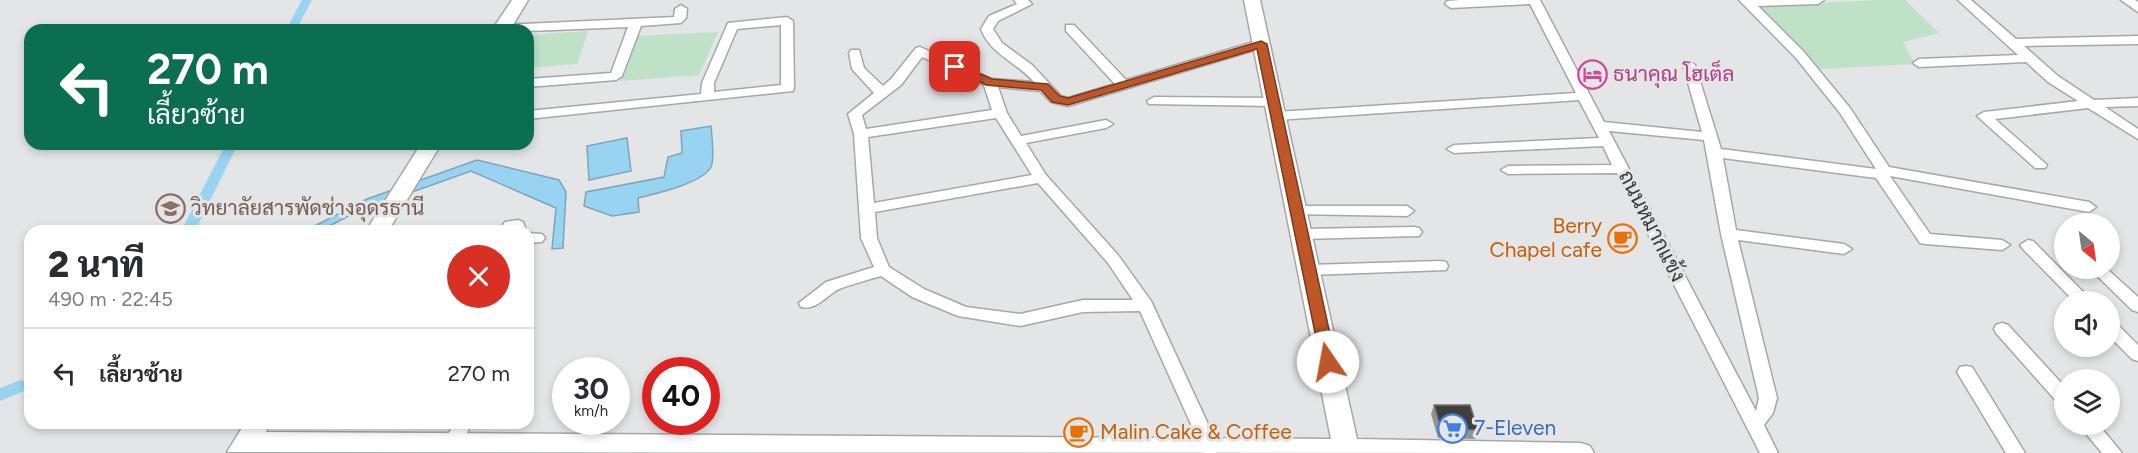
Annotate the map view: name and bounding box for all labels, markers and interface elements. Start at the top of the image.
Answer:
pin [929,41,980,92]
text: 270 m [147,44,269,95]
icon: left [48,48,126,126]
icon: arrive [938,50,971,83]
hotel icon: ธนาคุณ โฮเต็ล [1576,58,1608,90]
place label: ธนาคุณ โฮเต็ล [1613,59,1735,88]
text: เลี้ยวซ้าย [147,98,245,131]
street label: ถนนหมากแข้ง [1614,166,1691,286]
school or university icon: วิทยาลัยสารพัดช่างอุดรธานี [154,192,186,224]
place label: วิทยาลัยสารพัดช่างอุดรธานี [191,195,424,222]
place label: Berry Chapel cafe [1490,213,1602,262]
north arrow [2054,213,2120,279]
map controls [2054,213,2120,435]
cafe icon: Berry Chapel cafe [1607,222,1639,254]
text: 2 นาที [48,243,144,286]
button: close [447,245,510,308]
text: 490 m · 22:45 [48,287,173,311]
button: sound [2054,291,2120,357]
position arrow [1296,330,1360,394]
icon: left [48,357,81,390]
speed limit sign: 40 [642,357,720,435]
text: 270 m [448,360,510,387]
text: เลี้ยวซ้าย [99,361,183,388]
button: layers [2054,369,2120,435]
text: 30 [573,370,609,407]
text: km/h [574,402,608,420]
supermarket icon: 7-Eleven [1437,412,1469,444]
place label: 7-Eleven [1474,415,1556,440]
cafe icon: Malin Cake & Coffee [1063,416,1095,448]
place label: Malin Cake & Coffee [1100,419,1292,444]

